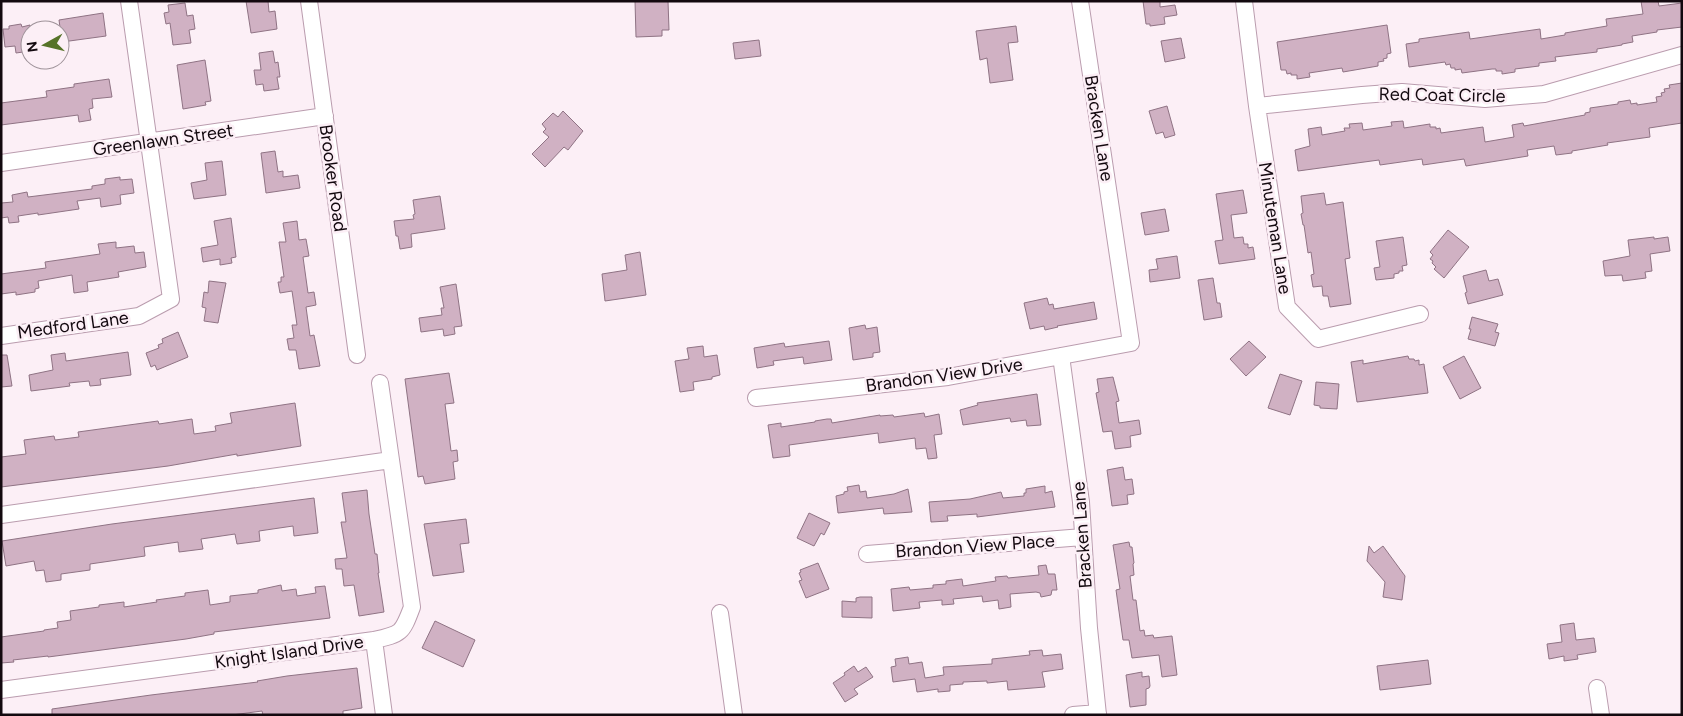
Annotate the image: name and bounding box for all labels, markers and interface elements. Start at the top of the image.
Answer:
north arrow [20,20,70,70]
text: N [23,40,42,53]
street label: Bracken Lane [1080,73,1118,183]
street label: Red Coat Circle [1378,83,1506,107]
street label: Greenlawn Street [91,119,235,161]
street label: Brooker Road [315,123,351,233]
street label: Minuteman Lane [1254,160,1296,296]
street label: Medford Lane [16,306,130,344]
street label: Brandon View Drive [864,353,1024,397]
street label: Bracken Lane [1067,481,1097,589]
street label: Brandon View Place [895,529,1056,563]
street label: Knight Island Drive [213,631,365,673]

